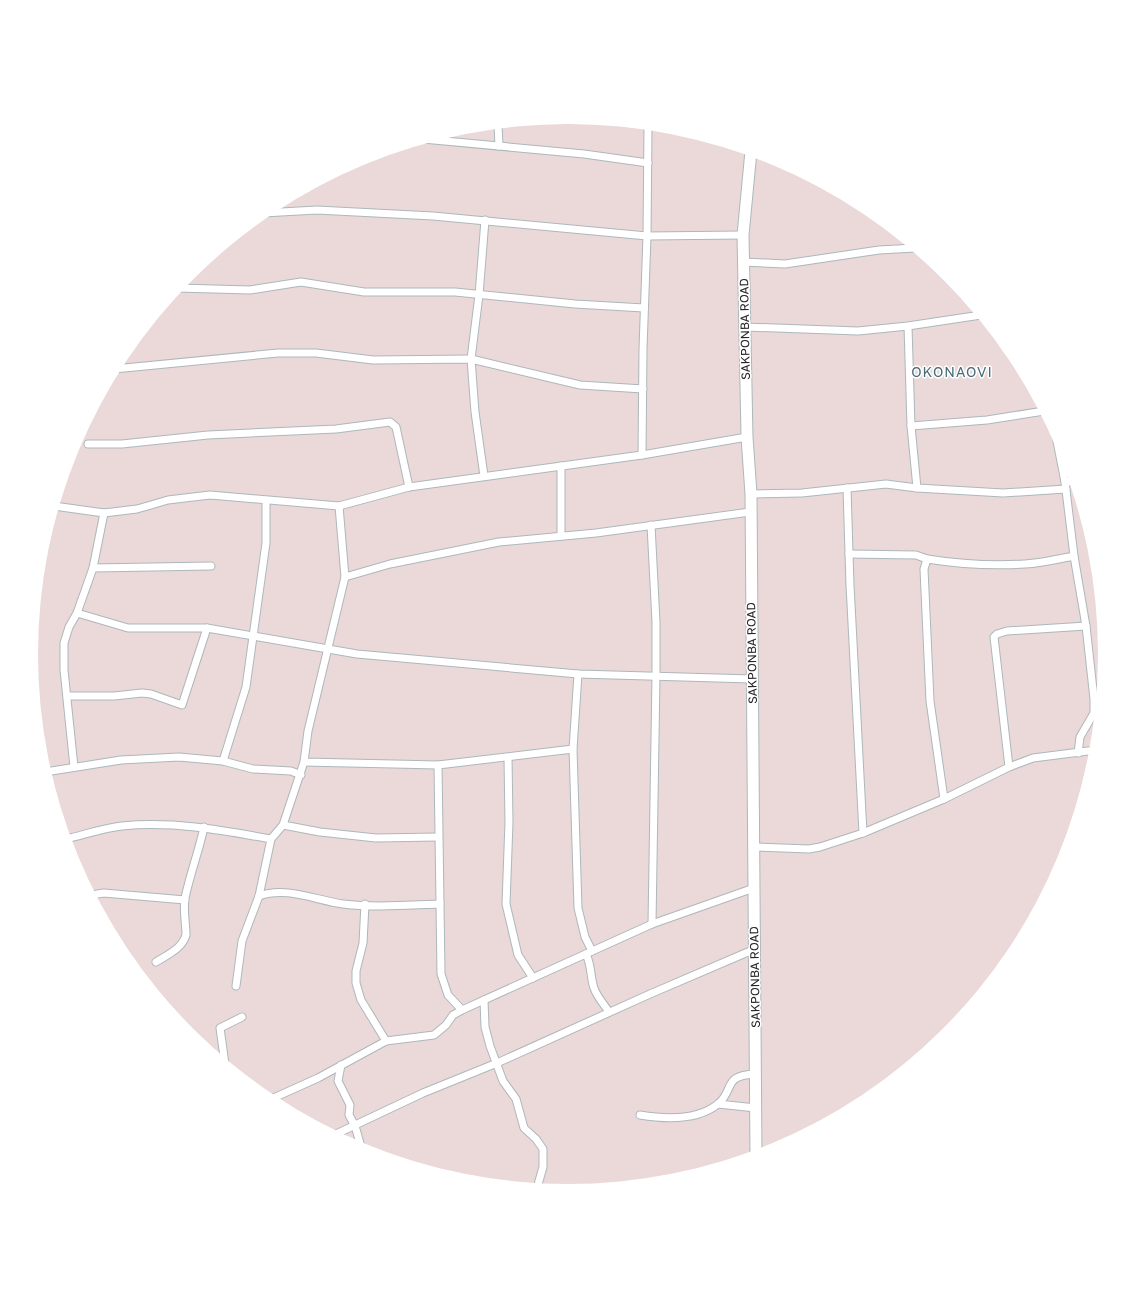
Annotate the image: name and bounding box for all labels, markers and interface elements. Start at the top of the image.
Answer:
street label: SAKPONBA ROAD [736,278,753,380]
district label: OKONAOVI [911,363,993,380]
street label: SAKPONBA ROAD [743,602,760,704]
street label: SAKPONBA ROAD [746,926,763,1028]

